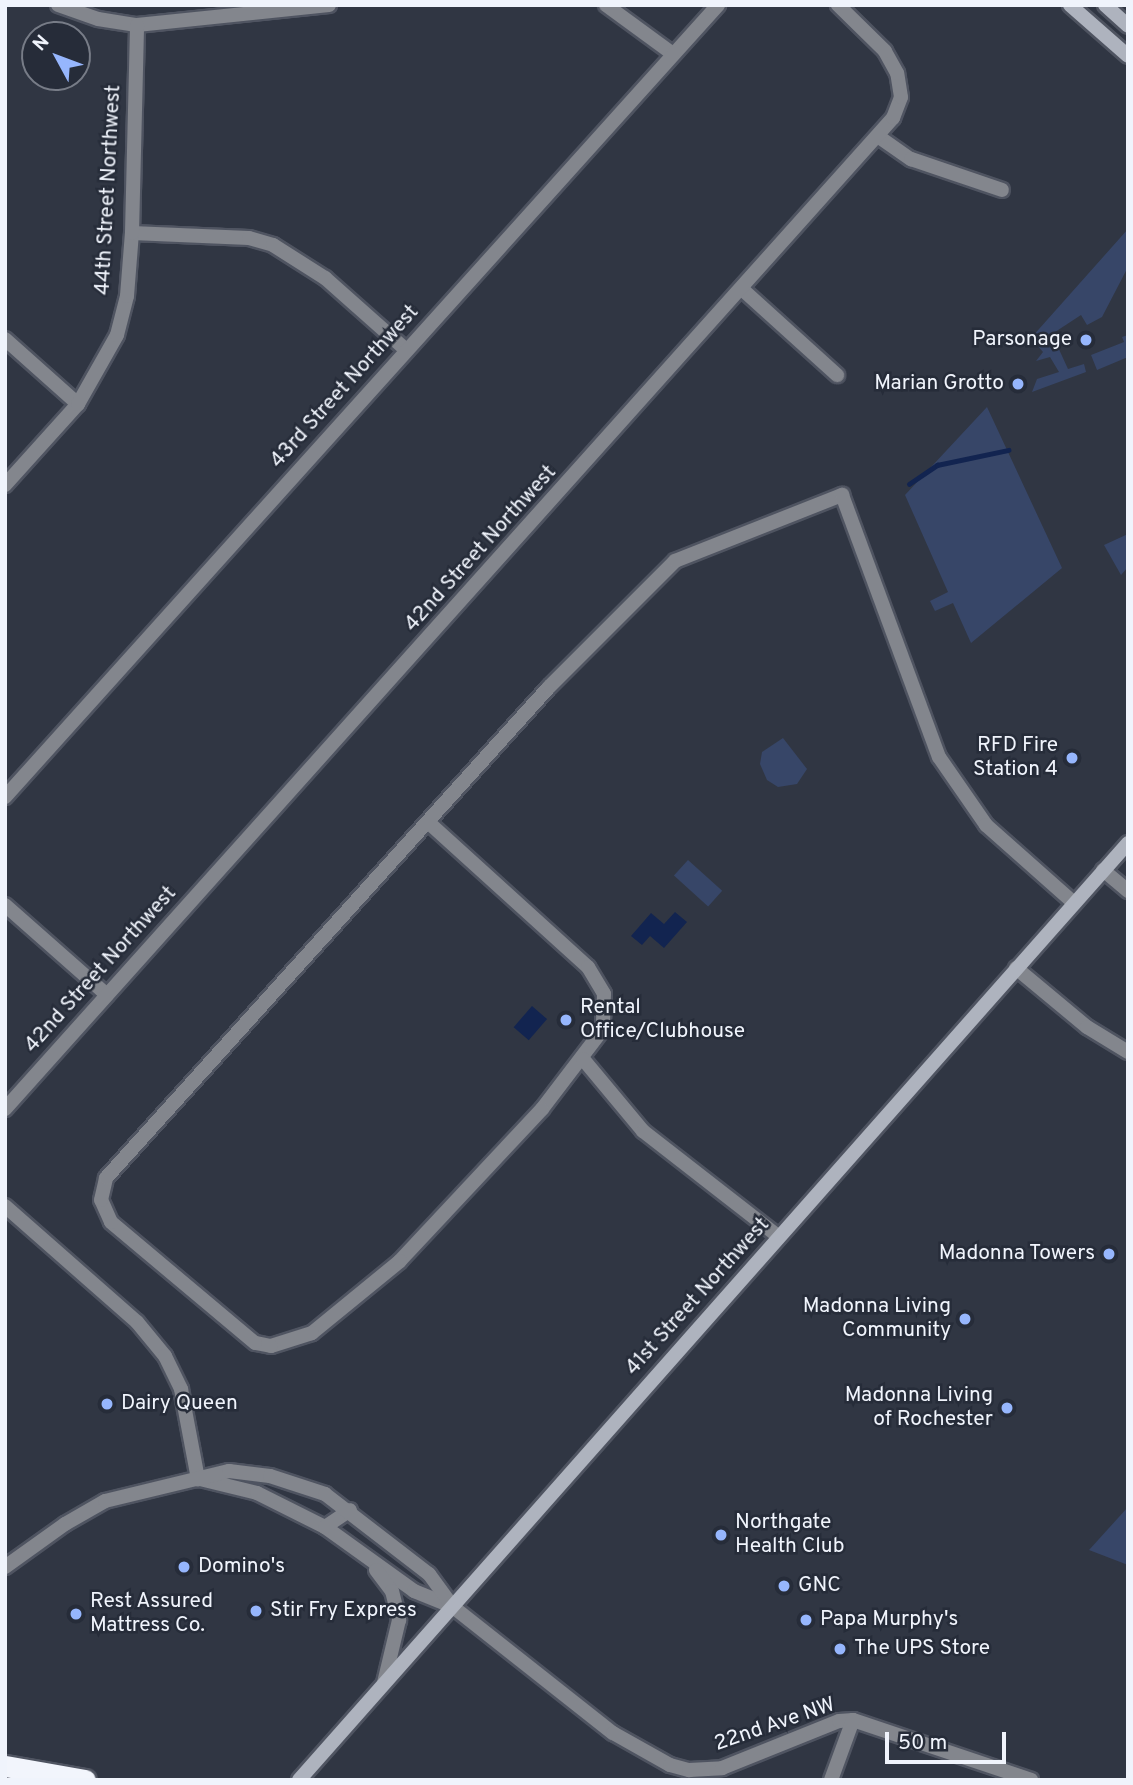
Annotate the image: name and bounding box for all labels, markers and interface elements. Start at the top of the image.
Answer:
north arrow [21,21,91,91]
text: N [28,31,55,57]
street label: 44th Street Northwest [91,84,127,296]
street label: 43rd Street Northwest [265,300,425,474]
place label: Parsonage [972,327,1072,353]
marker: Parsonage [1078,332,1094,348]
place label: Marian Grotto [874,371,1004,397]
marker: Marian Grotto [1010,376,1026,392]
street label: 42nd Street Northwest [400,461,562,637]
place label: RFD Fire Station 4 [973,733,1058,783]
marker: RFD Fire Station 4 [1064,750,1080,766]
street label: 42nd Street Northwest [20,882,182,1058]
place label: Rental Office/Clubhouse [580,995,745,1045]
marker: Rental Office/Clubhouse [558,1012,574,1028]
street label: 41st Street Northwest [621,1213,775,1381]
place label: Madonna Towers [938,1241,1095,1267]
marker: Madonna Towers [1101,1246,1117,1262]
place label: Madonna Living Community [803,1294,951,1344]
marker: Madonna Living Community [957,1311,973,1327]
place label: Madonna Living of Rochester [845,1383,993,1433]
place label: Dairy Queen [121,1391,238,1417]
marker: Dairy Queen [99,1396,115,1412]
marker: Madonna Living of Rochester [999,1400,1015,1416]
place label: Northgate Health Club [735,1510,844,1560]
marker: Northgate Health Club [713,1527,729,1543]
place label: Domino's [198,1554,285,1580]
marker: Domino's [176,1559,192,1575]
place label: GNC [798,1573,841,1599]
marker: GNC [776,1578,792,1594]
place label: Rest Assured Mattress Co. [90,1589,214,1639]
place label: Stir Fry Express [270,1598,417,1624]
marker: Stir Fry Express [248,1603,264,1619]
marker: Rest Assured Mattress Co. [68,1606,84,1622]
place label: Papa Murphy's [820,1607,958,1633]
marker: Papa Murphy's [798,1612,814,1628]
place label: The UPS Store [854,1636,990,1662]
marker: The UPS Store [832,1641,848,1657]
street label: 22nd Ave NW [711,1692,839,1758]
scale bar [888,1718,1009,1762]
text: 50 m [898,1730,947,1757]

